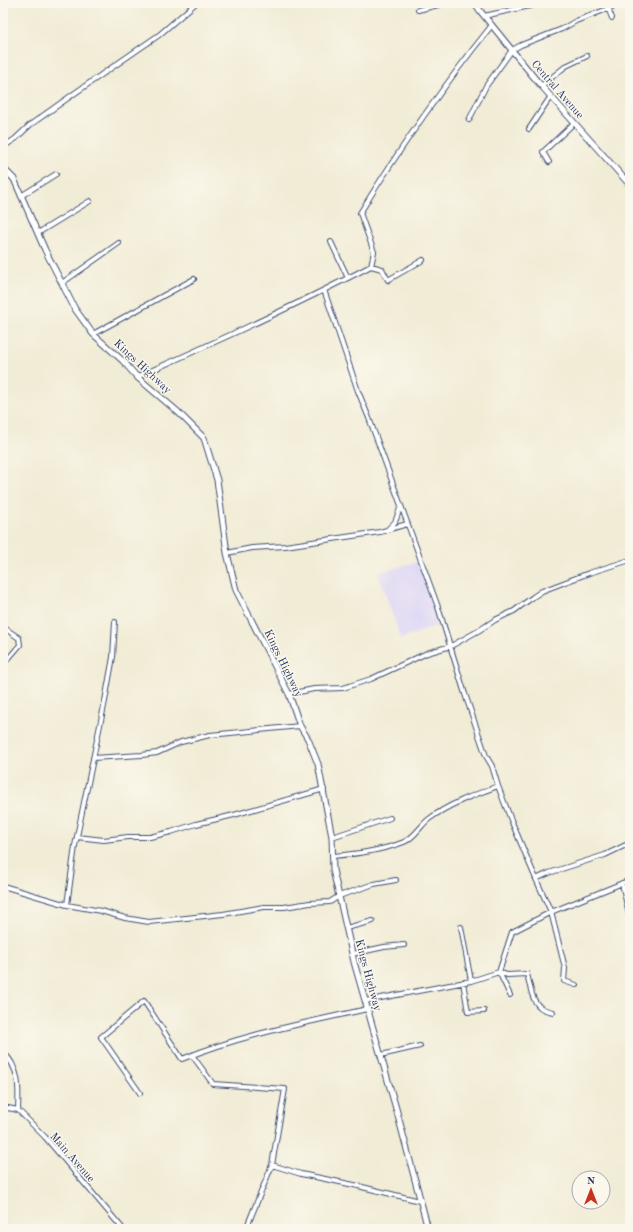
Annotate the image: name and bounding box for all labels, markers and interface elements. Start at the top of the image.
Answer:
street label: Central Avenue [529,59,585,121]
street label: Kings Highway [111,338,173,396]
street label: Kings Highway [262,628,304,699]
street label: Kings Highway [353,938,382,1013]
street label: Main Avenue [48,1131,96,1185]
north arrow [571,1170,611,1210]
text: N [587,1176,596,1187]

